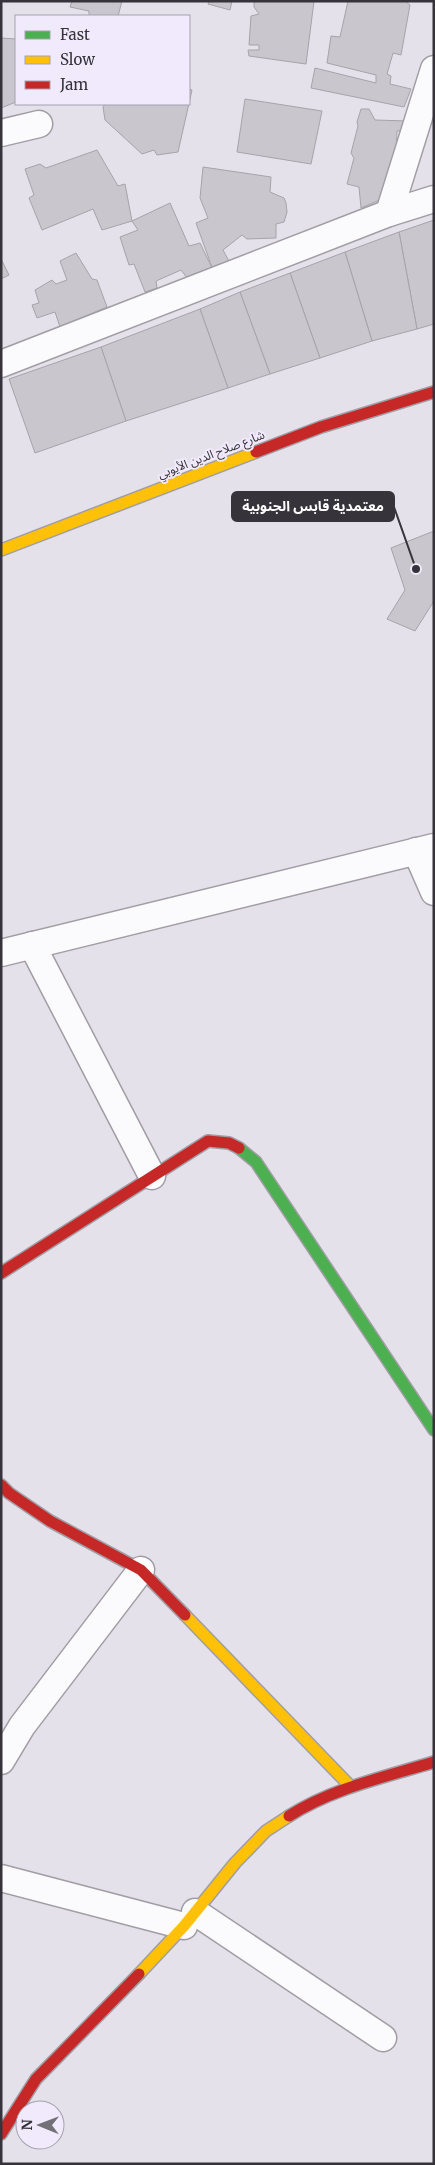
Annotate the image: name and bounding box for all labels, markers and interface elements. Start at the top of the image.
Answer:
legend [15,15,190,105]
text: Fast [60,25,90,44]
text: Slow [60,50,95,69]
text: Jam [59,75,88,94]
street label: شارع صلاح الدين الأيوبي [155,427,268,484]
callout: معتمدية قابس الجنوبية [232,492,394,521]
text: معتمدية قابس الجنوبية [242,497,384,515]
north arrow [15,2100,65,2150]
text: N [18,2119,36,2130]

